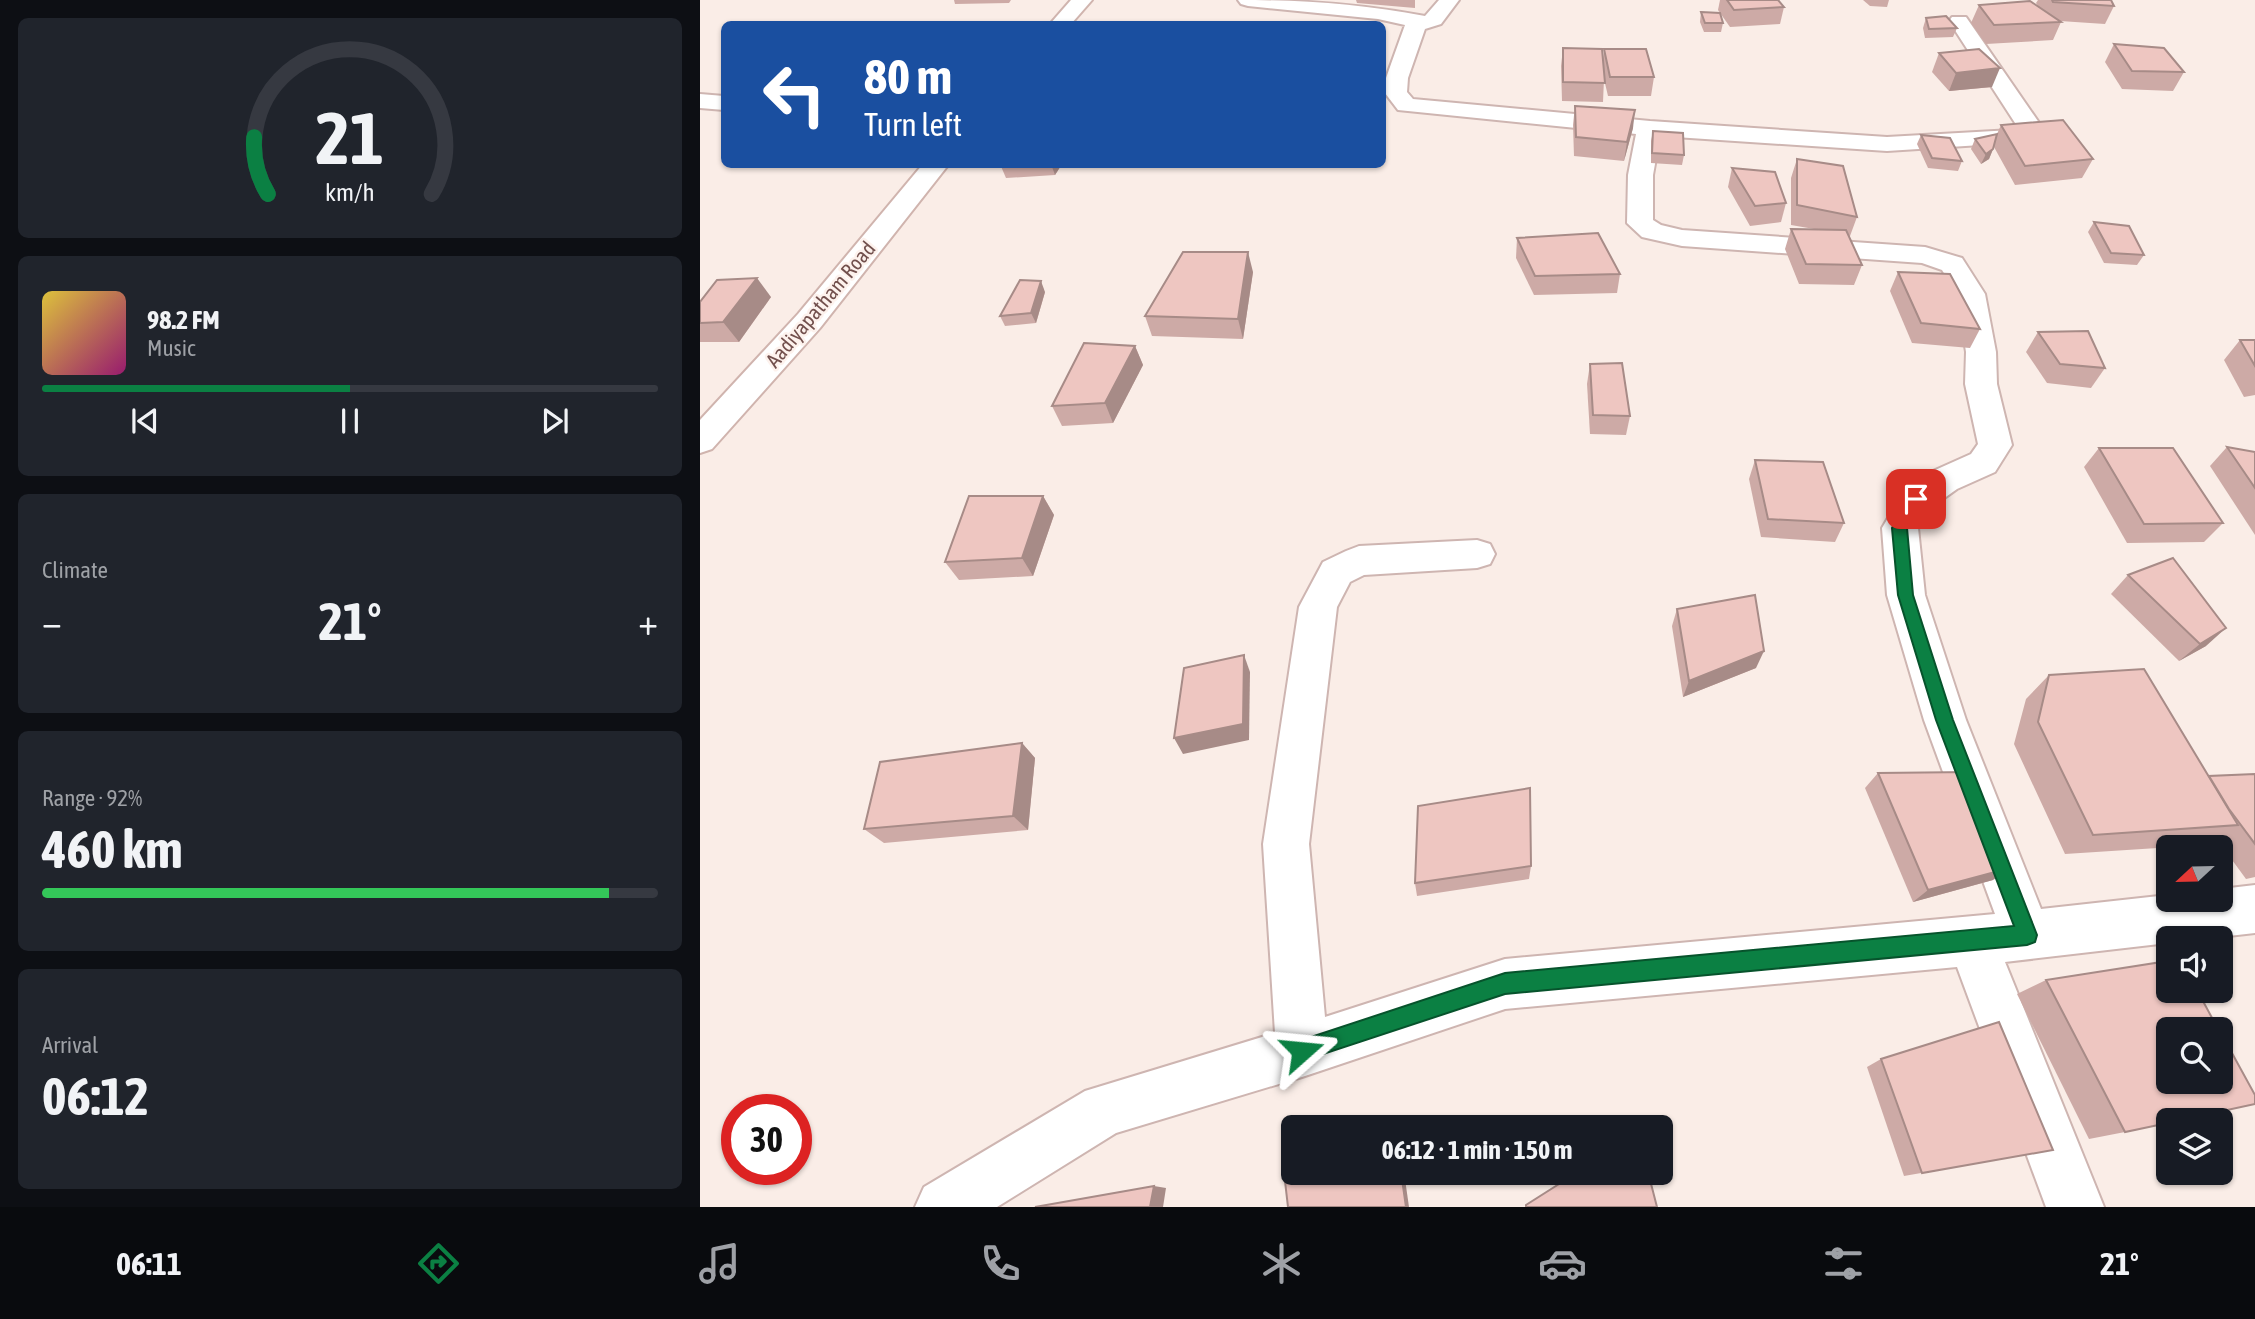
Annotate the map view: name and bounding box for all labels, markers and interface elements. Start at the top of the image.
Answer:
text: 80 m [864,48,952,104]
icon: left [749,49,840,140]
text: 21 [316,96,384,179]
text: Turn left [864,106,962,143]
text: km/h [325,178,375,206]
street label: Aadiyapatham Road [760,236,880,372]
text: 98.2 FM [147,305,220,335]
text: Music [147,335,195,361]
icon: previous [126,402,164,440]
icon: pause [331,402,369,440]
icon: next [536,402,574,440]
pin [1886,469,1946,529]
icon: arrive [1897,480,1935,518]
text: Climate [42,557,108,583]
text: 21° [318,591,382,651]
text: − [42,600,62,643]
text: + [638,600,658,643]
text: Range · 92% [42,785,142,811]
text: 460 km [42,819,183,879]
north arrow [2156,835,2233,912]
map controls [2156,835,2233,1185]
button: sound [2156,926,2233,1003]
position arrow [1265,1014,1339,1088]
button: search [2156,1017,2233,1094]
text: Arrival [42,1032,98,1058]
text: 06:12 [42,1066,149,1126]
speed limit sign: 30 [721,1094,812,1185]
button: layers [2156,1108,2233,1185]
text: 06:12 · 1 min · 150 m [1382,1135,1572,1165]
icon: directions [414,1239,463,1288]
icon: music [695,1239,744,1288]
icon: phone [976,1239,1025,1288]
icon: climate [1257,1239,1306,1288]
icon: car [1538,1239,1587,1288]
icon: filters [1819,1239,1868,1288]
text: 06:11 [116,1245,182,1282]
text: 21° [2100,1245,2139,1282]

